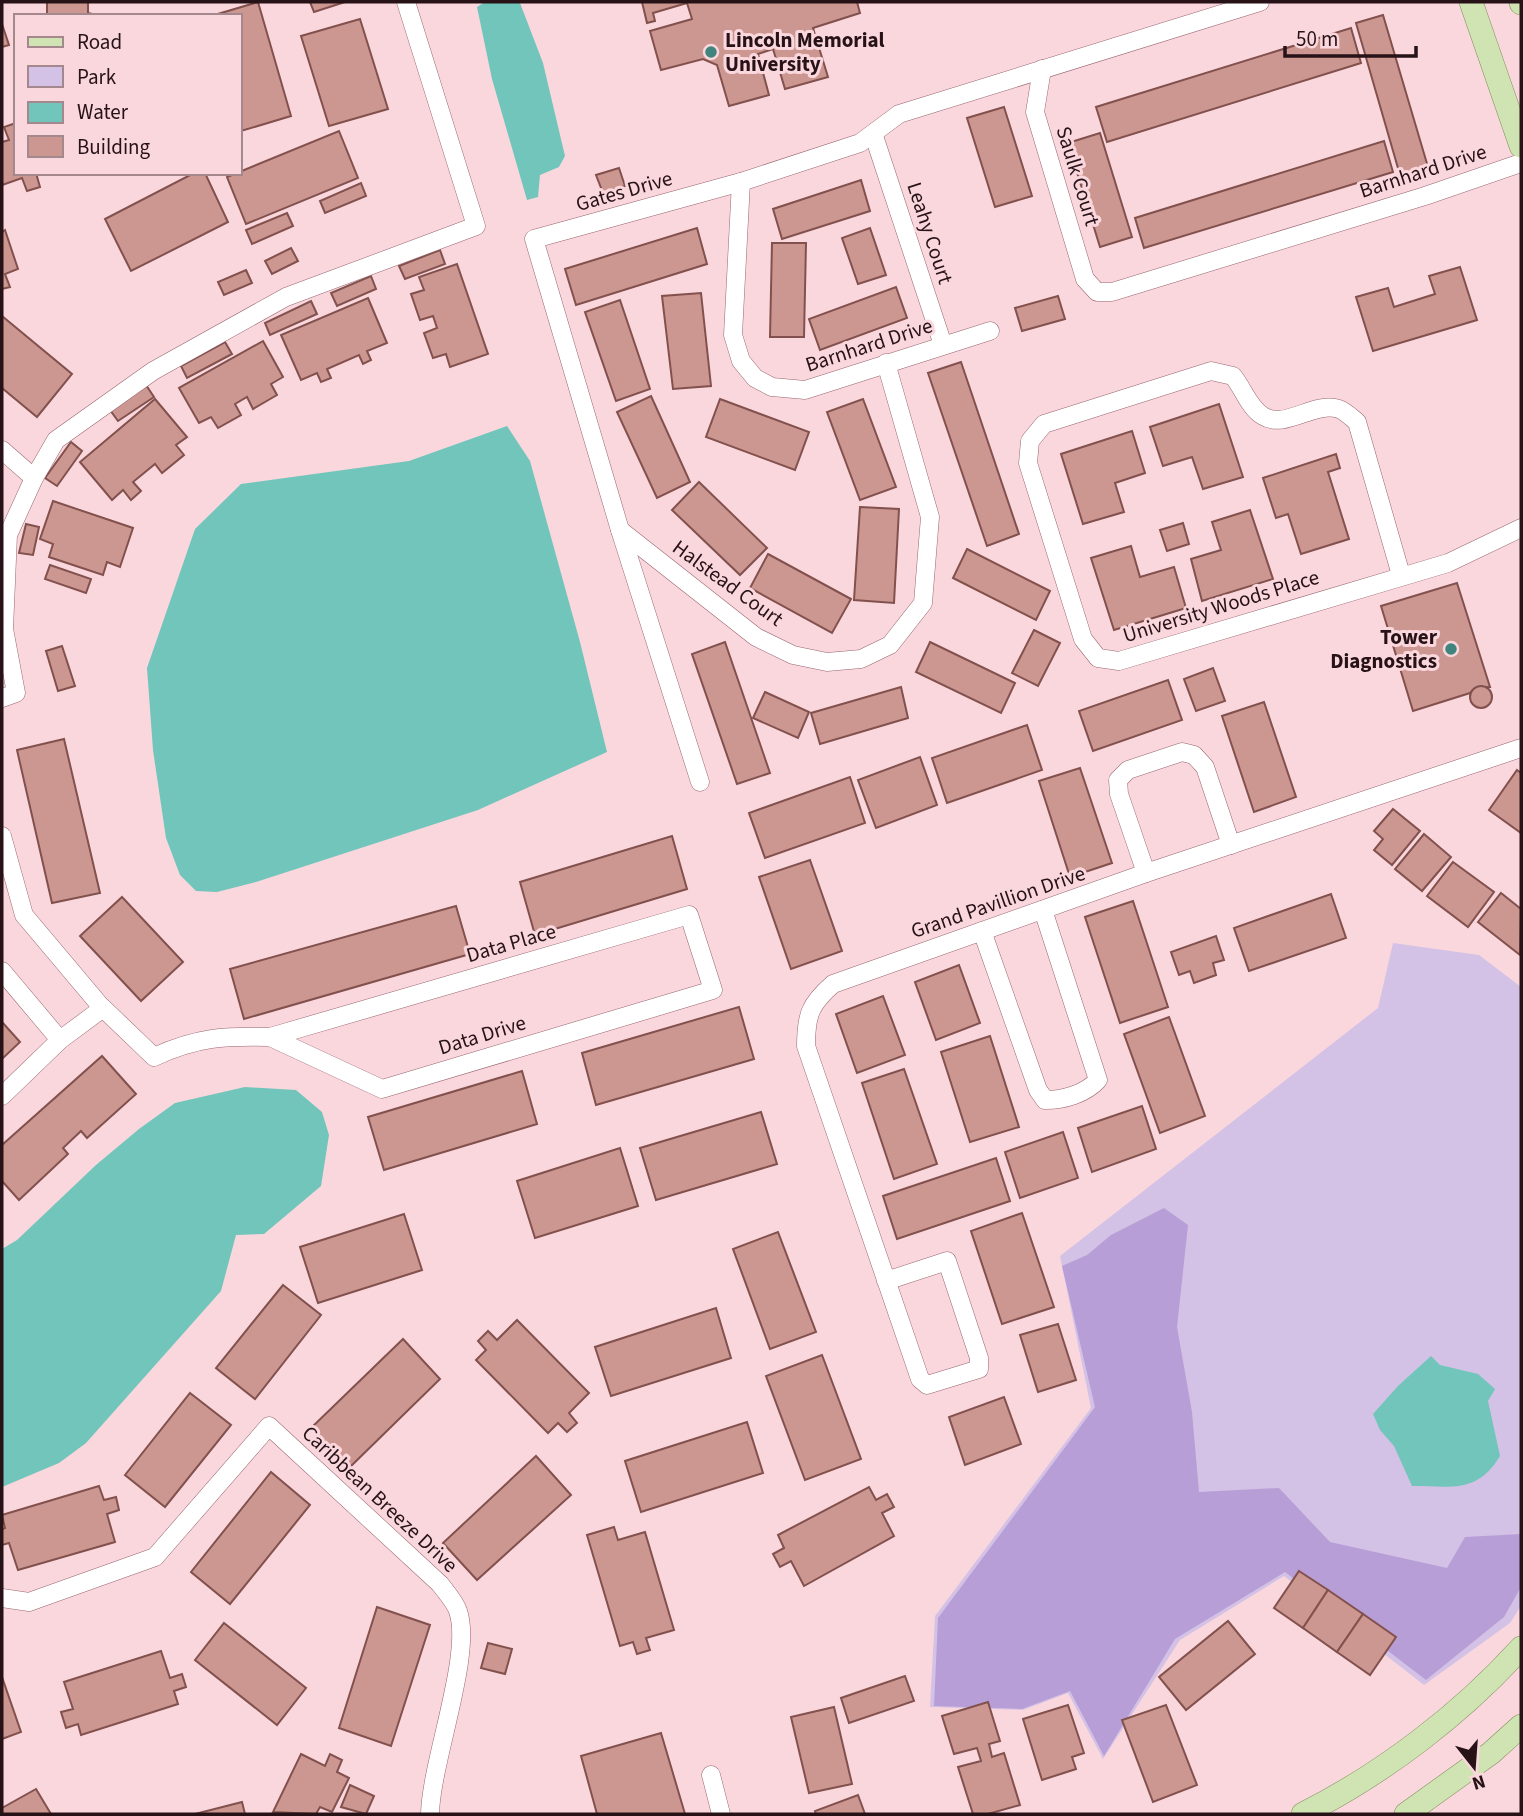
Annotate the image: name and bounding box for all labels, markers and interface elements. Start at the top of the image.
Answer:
legend [14,14,242,175]
scale bar [1285,14,1416,58]
text: 50 m [1296,24,1338,54]
place label: Lincoln Memorial University [725,25,885,79]
text: Road [77,27,122,57]
marker: Lincoln Memorial University [703,44,719,60]
text: Park [77,62,117,92]
text: Water [77,97,129,127]
street label: Saulk Court [1049,123,1107,229]
text: Building [77,132,151,162]
street label: Barnhard Drive [1356,136,1490,206]
street label: Gates Drive [572,163,676,219]
street label: Leahy Court [899,178,961,288]
street label: Barnhard Drive [802,310,936,380]
street label: Halstead Court [666,532,790,634]
street label: University Woods Place [1119,562,1323,650]
place label: Tower Diagnostics [1330,622,1438,676]
marker: Tower Diagnostics [1443,641,1459,657]
street label: Grand Pavillion Drive [907,858,1089,946]
street label: Data Place [463,916,559,970]
street label: Data Drive [434,1007,530,1063]
street label: Caribbean Breeze Drive [295,1419,465,1579]
north arrow [1439,1732,1509,1802]
text: N [1469,1767,1489,1797]

